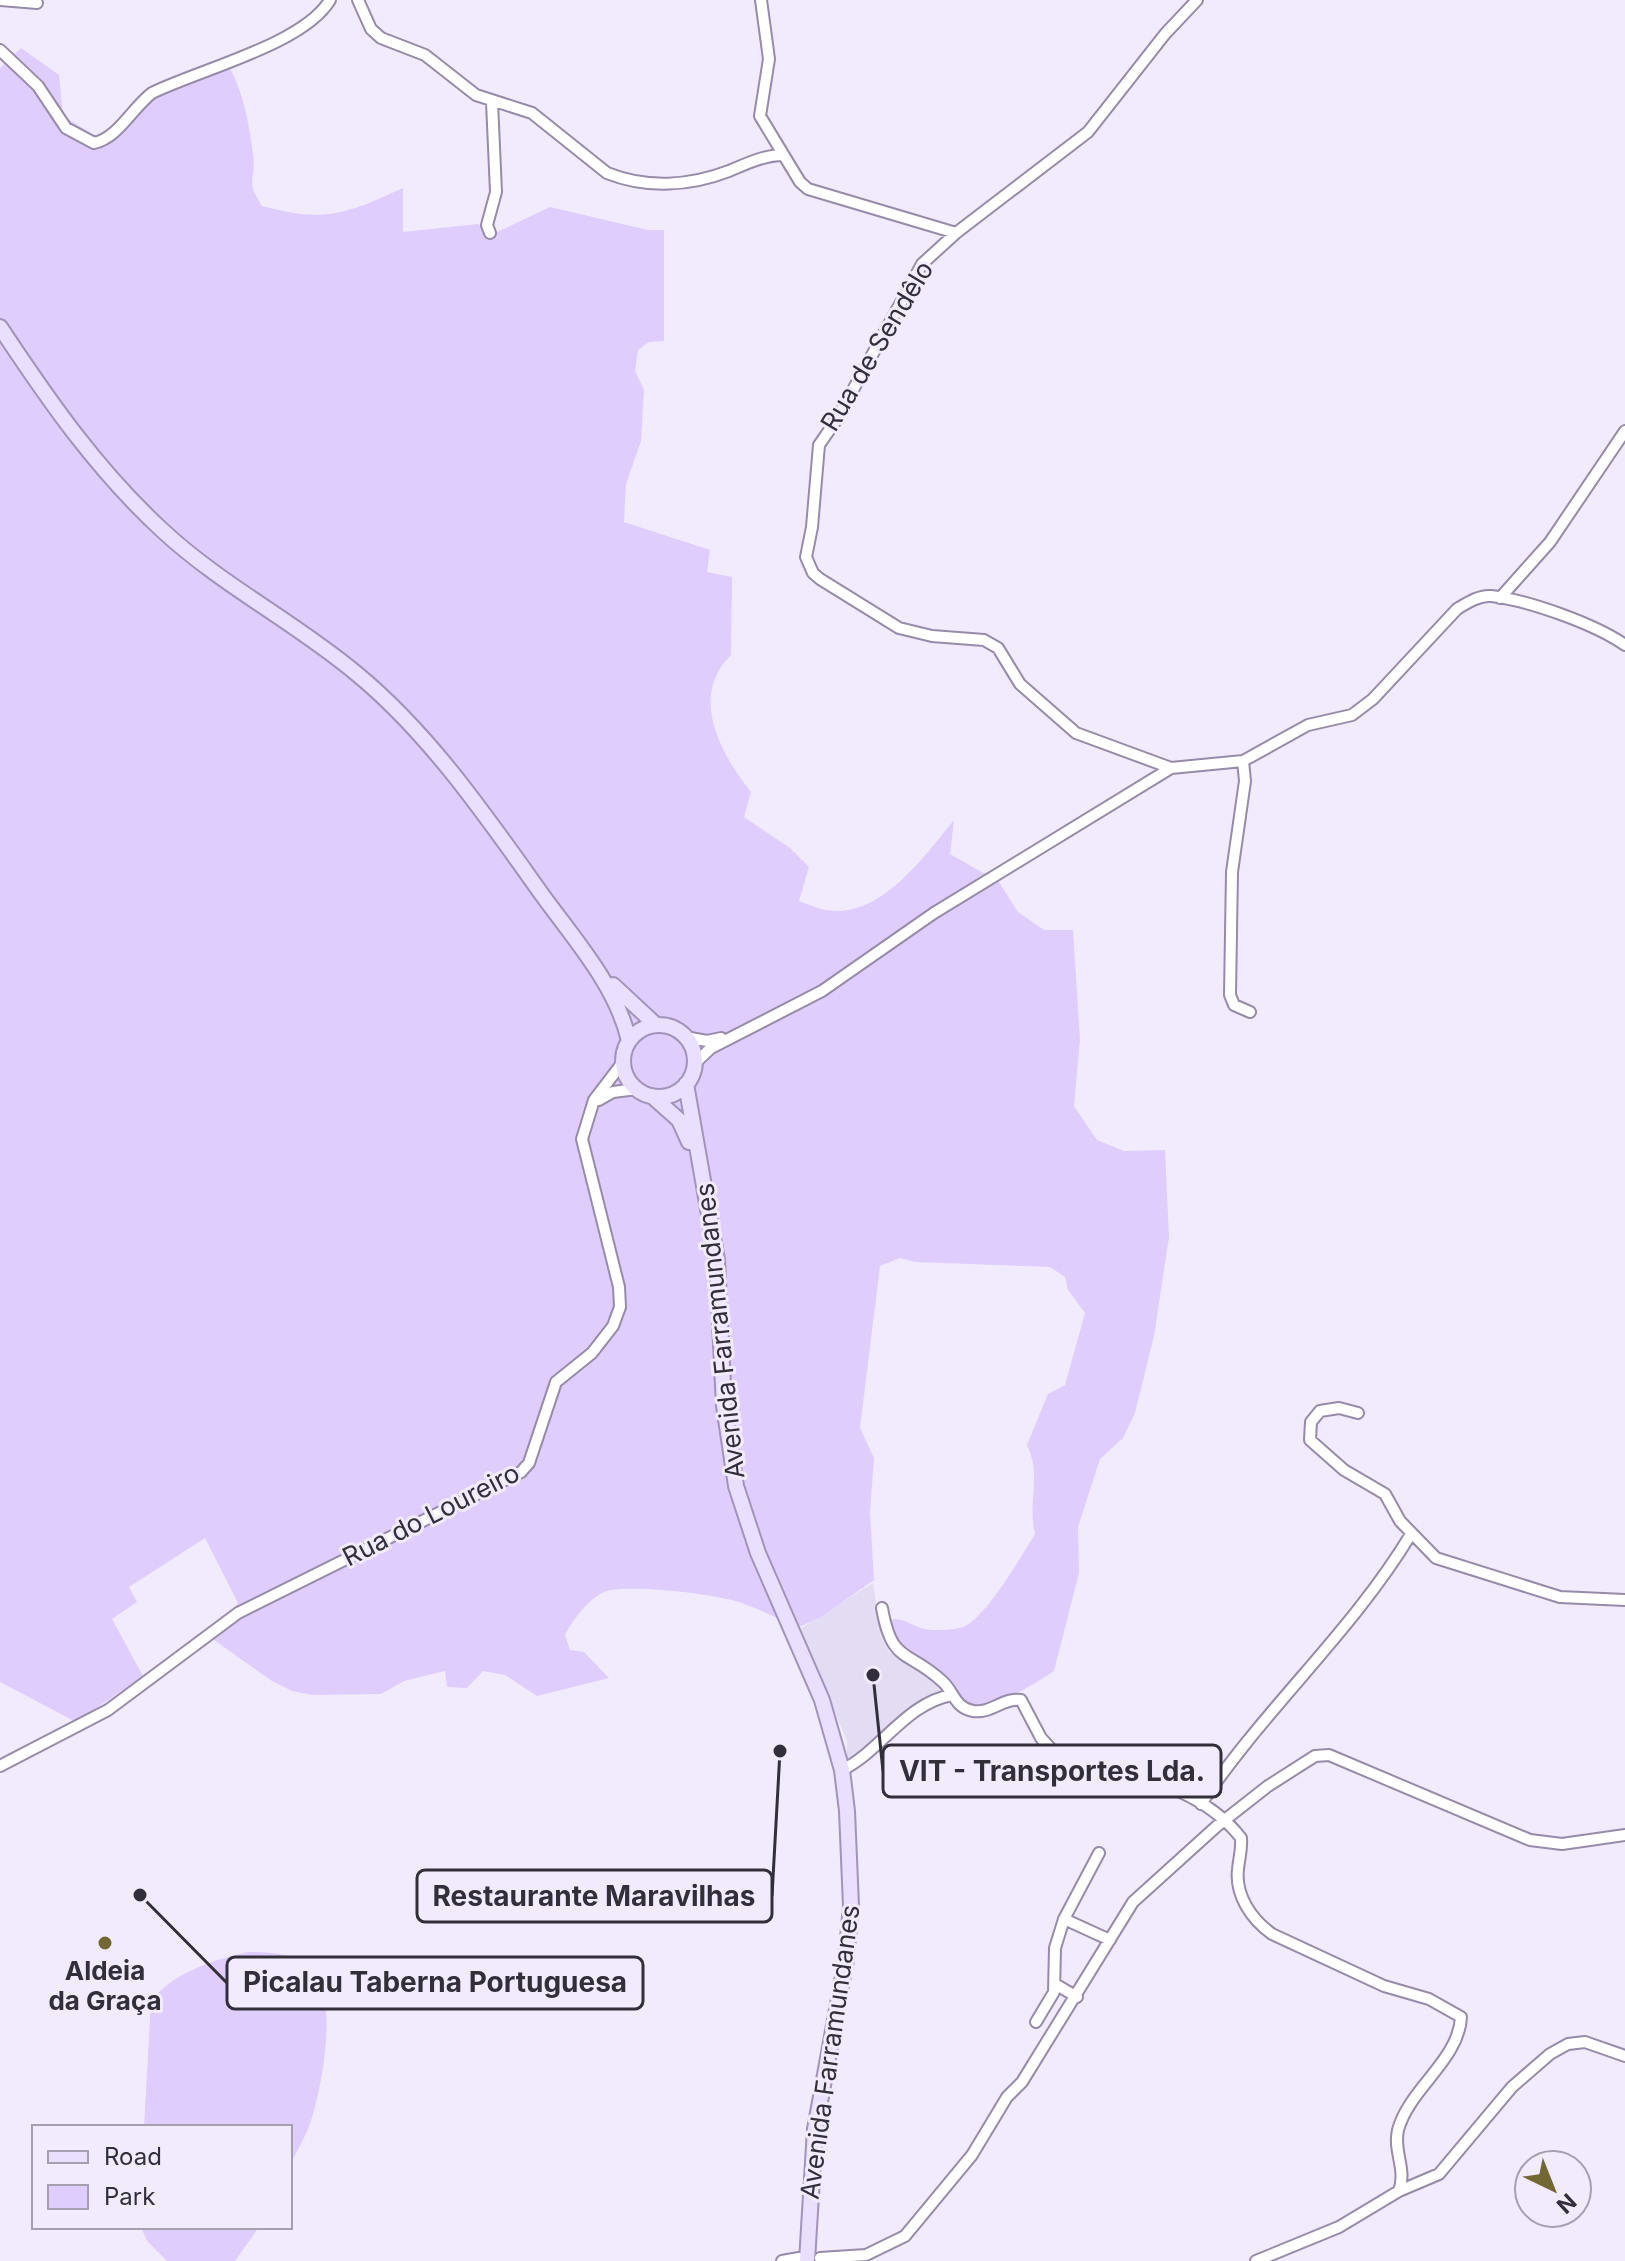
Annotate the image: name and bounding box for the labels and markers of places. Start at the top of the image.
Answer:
callout: VIT - Transportes Lda. [883,1745,1221,1797]
callout: Restaurante Maravilhas [417,1870,772,1922]
marker: Aldeia da Graça [96,1934,114,1952]
place label: Aldeia da Graça [48,1955,162,2016]
callout: Picalau Taberna Portuguesa [227,1957,643,2009]

